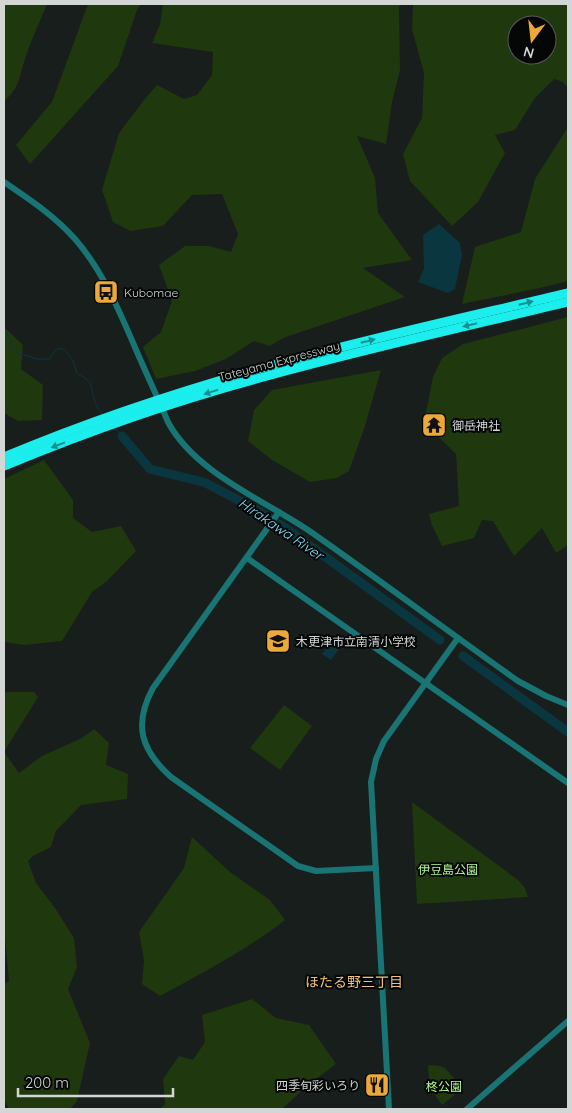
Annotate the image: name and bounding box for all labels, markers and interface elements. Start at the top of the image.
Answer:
north arrow [507,15,557,65]
text: N [521,43,536,63]
bus stop icon: Kubomae [93,279,119,305]
place label: Kubomae [124,285,179,300]
one-way arrow [519,299,534,307]
one-way arrow [462,321,477,329]
one-way arrow [361,336,376,344]
street label: Tateyama Expressway [217,338,341,384]
one-way arrow [203,389,218,397]
temple icon: 御岳神社 [421,412,447,438]
place label: 御岳神社 [452,418,500,433]
one-way arrow [50,441,65,449]
water label: Hirakawa River [235,494,328,565]
school or university icon: 木更津市立南清小学校 [265,628,291,654]
place label: 木更津市立南清小学校 [296,634,416,649]
park label: 伊豆島公園 [418,862,478,877]
district label: ほたる野三丁目 [305,973,403,991]
scale bar [18,1066,172,1098]
restaurant icon: 四季旬彩いろり [364,1072,390,1098]
text: 200 m [25,1073,69,1092]
place label: 四季旬彩いろり [276,1078,360,1093]
park label: 柊公園 [426,1079,462,1094]

